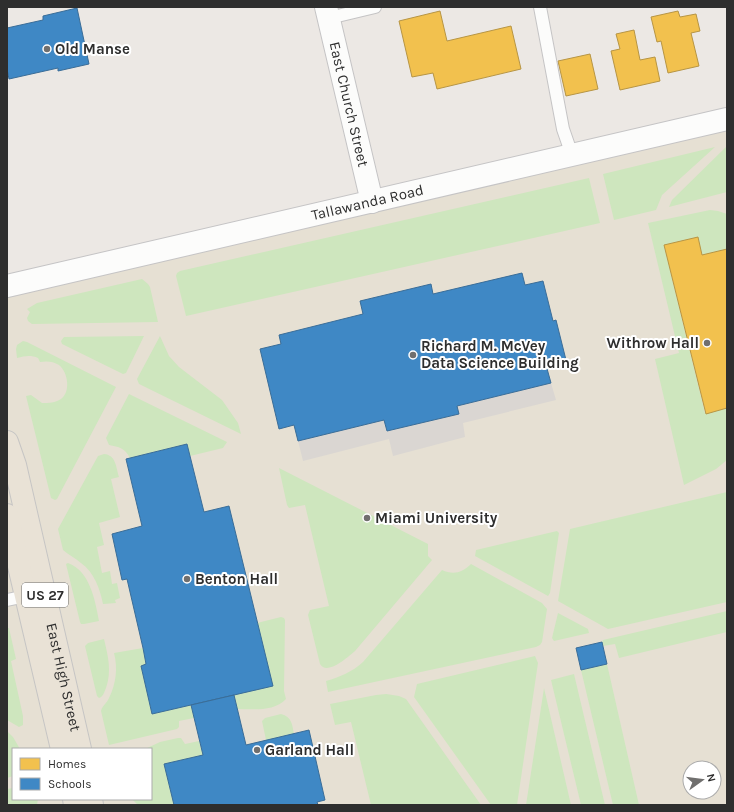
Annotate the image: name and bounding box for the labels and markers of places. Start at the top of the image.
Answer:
place label: Old Manse [55,40,130,58]
marker: Old Manse [42,44,52,54]
place label: Withrow Hall [607,334,699,352]
place label: Richard M. McVey Data Science Building [421,337,579,372]
marker: Withrow Hall [702,338,712,348]
marker: Richard M. McVey Data Science Building [408,350,418,360]
place label: Miami University [375,509,498,527]
marker: Miami University [362,513,372,523]
place label: Benton Hall [195,570,278,588]
marker: Benton Hall [182,574,192,584]
place label: Garland Hall [265,741,354,759]
marker: Garland Hall [252,745,262,755]

